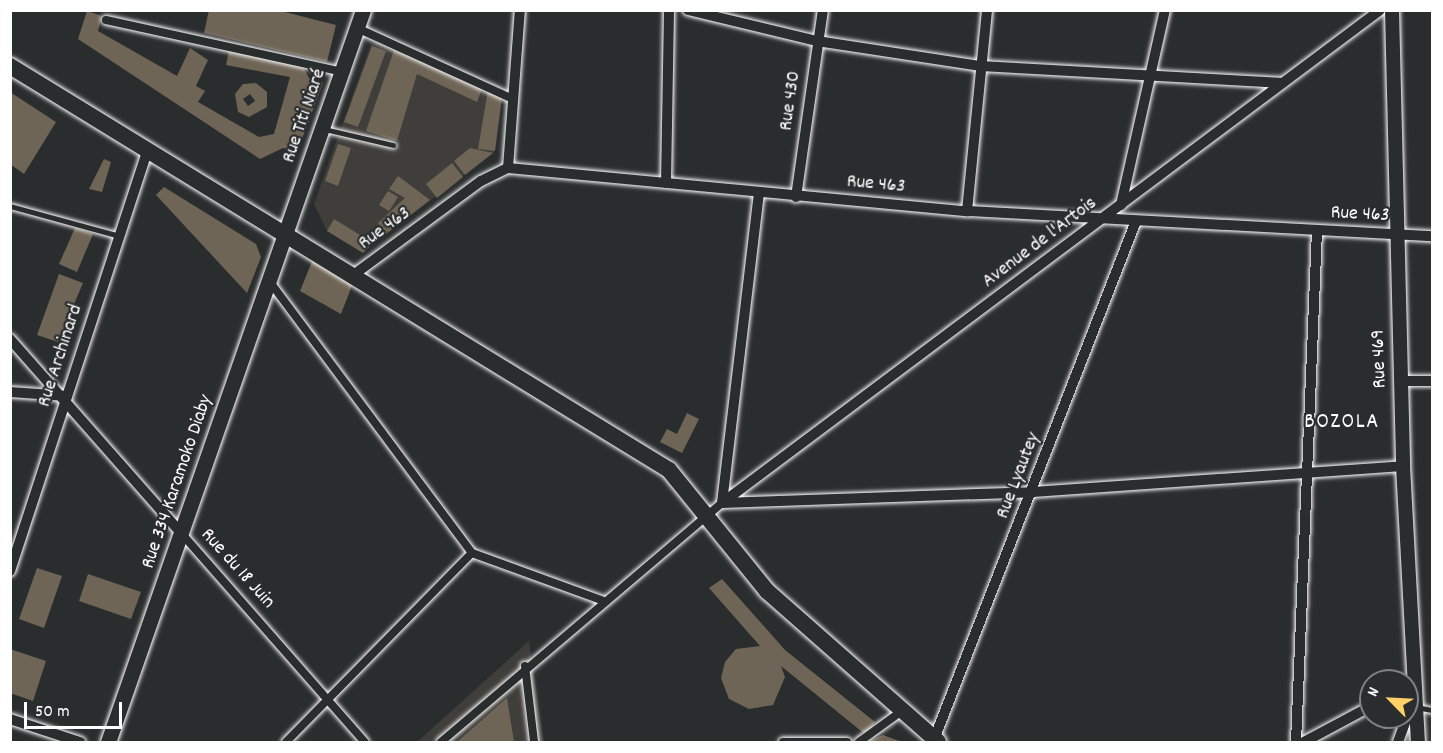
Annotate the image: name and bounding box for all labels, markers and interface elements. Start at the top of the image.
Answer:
street label: Rue Titi Niaré [278,66,332,166]
street label: Rue 430 [775,70,807,132]
street label: Rue 463 [846,170,906,200]
street label: Avenue de l'Artois [978,192,1102,294]
street label: Rue 463 [1330,201,1390,229]
street label: Rue 463 [354,202,416,256]
street label: Rue Archinard [33,302,89,410]
street label: Rue 469 [1367,329,1393,389]
street label: Rue 334 Karamoko Diaby [137,392,219,572]
district label: BOZOLA [1304,410,1380,436]
street label: Rue Lyautey [992,430,1046,522]
street label: Rue du 18 Juin [195,524,279,614]
north arrow [1359,669,1419,729]
text: N [1362,684,1386,701]
scale bar [27,690,124,728]
text: 50 m [35,700,70,725]

